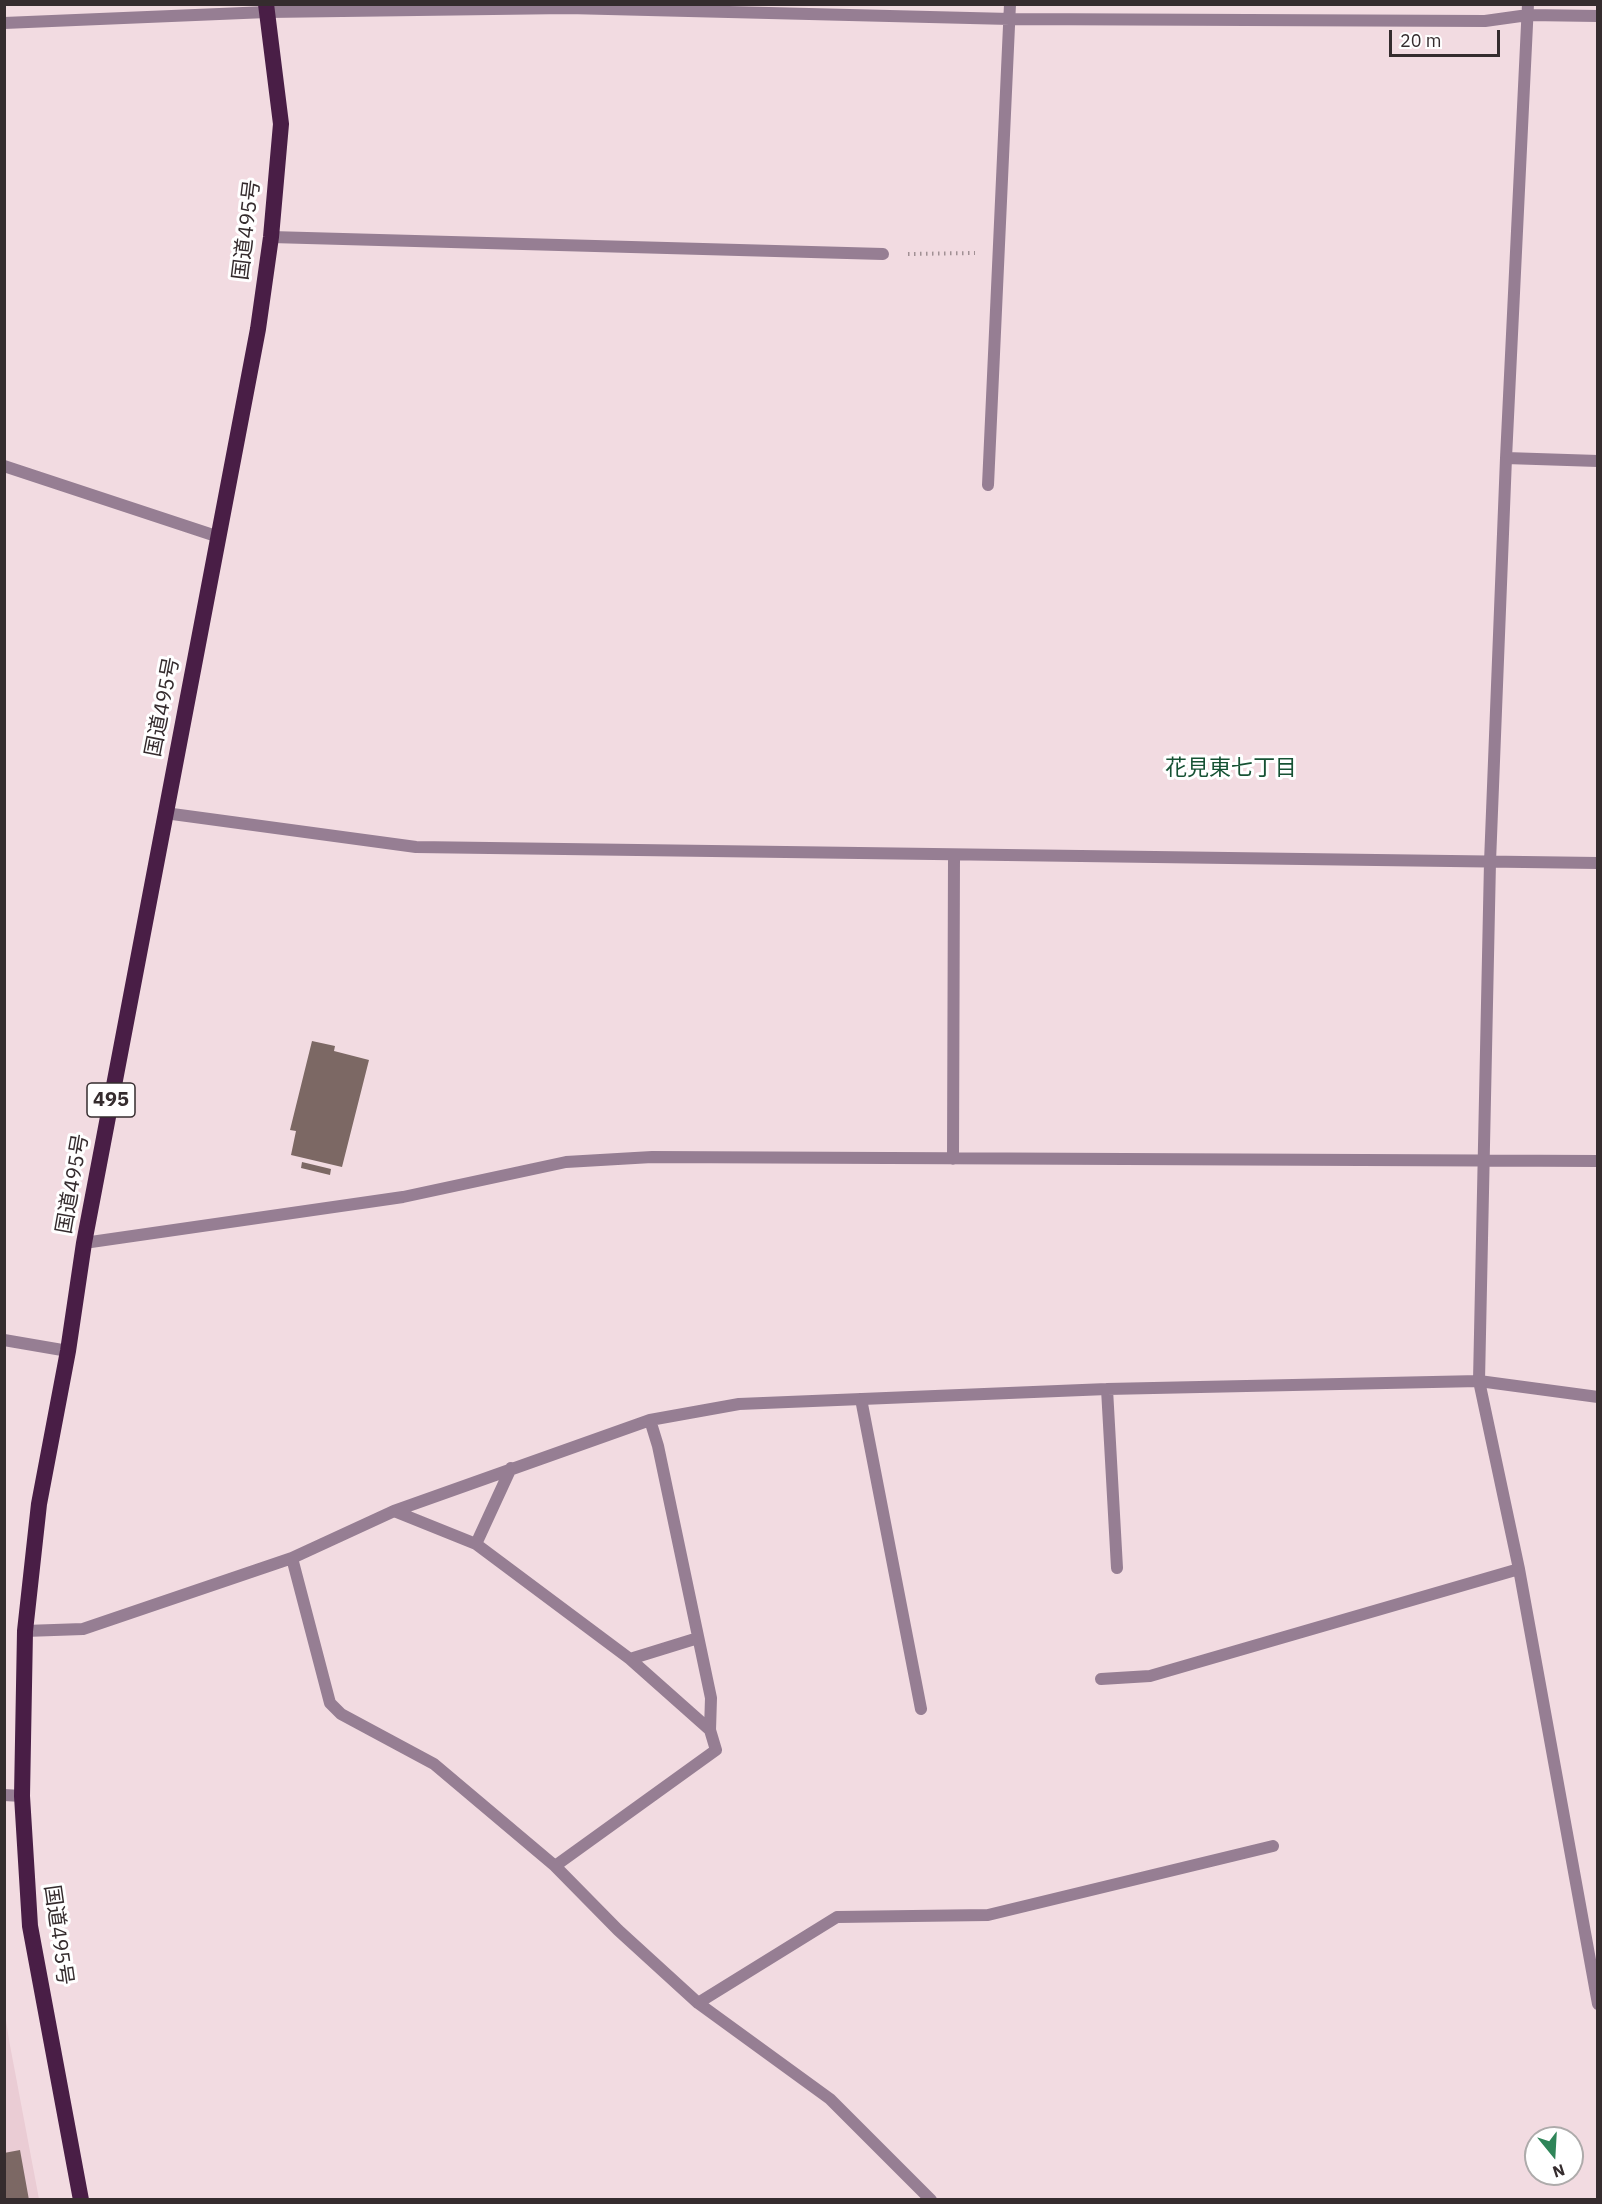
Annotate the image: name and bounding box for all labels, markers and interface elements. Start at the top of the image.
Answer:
scale bar [1392,18,1503,56]
text: 20 m [1400,29,1442,52]
street label: 国道495号 [228,178,266,282]
street label: 国道495号 [141,655,185,759]
district label: 花見東七丁目 [1165,756,1297,782]
road number: 495 [87,1083,135,1117]
street label: 国道495号 [52,1132,94,1236]
street label: 国道495号 [39,1883,77,1987]
north arrow [1524,2126,1584,2186]
text: N [1550,2160,1568,2183]

